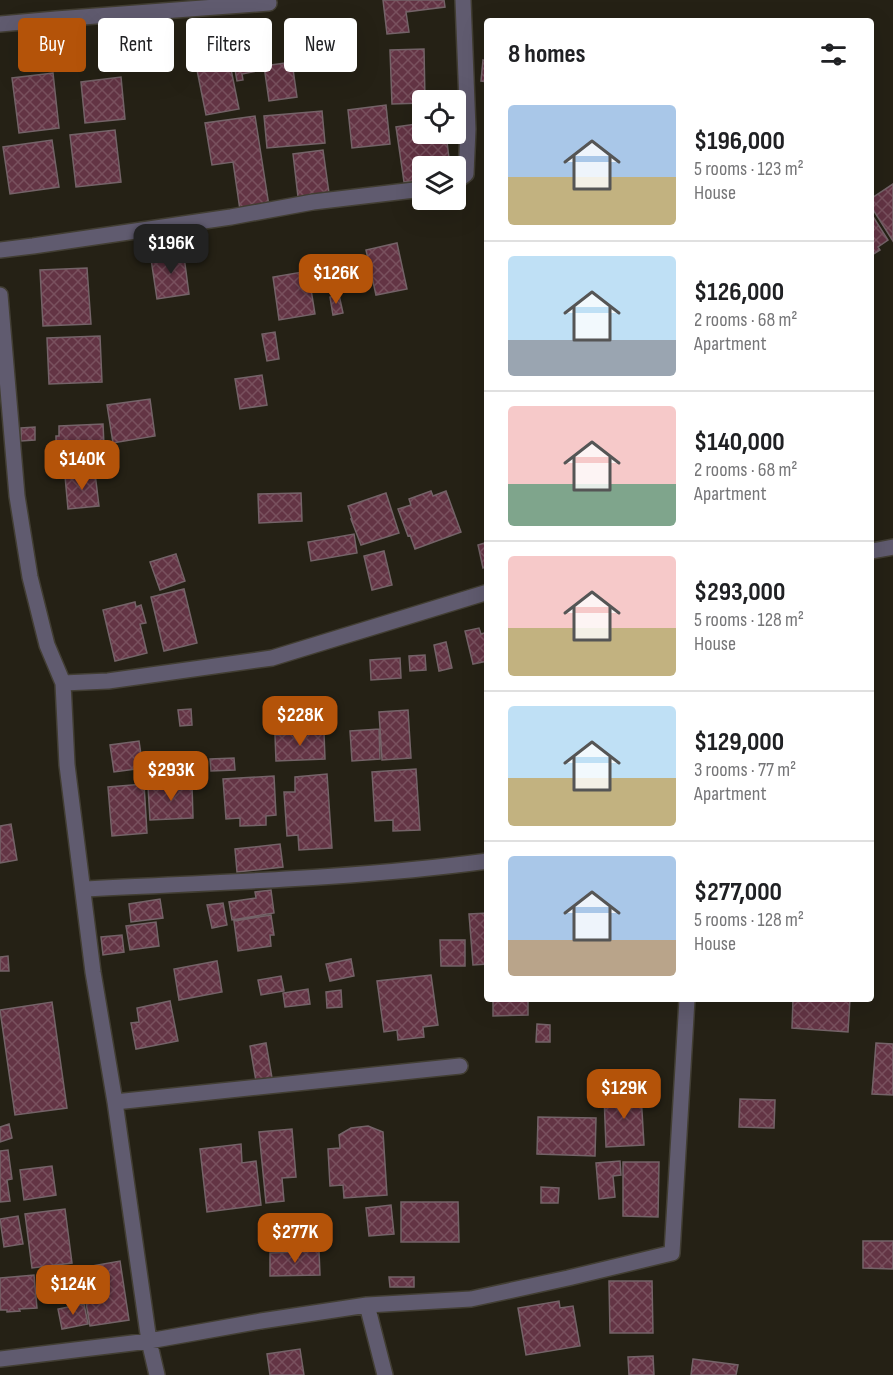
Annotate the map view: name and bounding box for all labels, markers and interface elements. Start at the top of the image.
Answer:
chip: Buy [18,18,86,72]
chip: Rent [98,18,174,72]
chip: Filters [186,18,272,72]
chip: New [284,18,357,72]
icon: filters [817,38,850,71]
text: 8 homes [508,39,586,70]
map controls [412,90,466,210]
button: locate [412,90,466,144]
text: $196,000 [694,126,785,157]
icon: home [556,129,628,201]
button: layers [412,156,466,210]
text: 5 rooms · 123 m² [694,157,804,181]
text: House [694,181,736,205]
pin: $196K [129,224,213,275]
text: $196K [148,231,194,255]
pin: $126K [294,254,378,305]
text: $126K [313,261,359,285]
text: $126,000 [694,277,784,308]
icon: home [556,280,628,352]
text: 2 rooms · 68 m² [694,308,798,332]
text: Apartment [694,332,767,356]
text: $140,000 [694,427,785,458]
icon: home [556,430,628,502]
pin: $140K [40,440,124,491]
text: $140K [59,447,105,471]
text: 2 rooms · 68 m² [694,458,798,482]
text: Apartment [694,482,767,506]
text: $293,000 [694,577,785,608]
icon: home [556,580,628,652]
text: 5 rooms · 128 m² [694,608,804,632]
text: House [694,632,736,656]
pin: $228K [258,696,342,747]
text: $228K [276,703,324,727]
text: $129,000 [694,727,784,758]
icon: home [556,730,628,802]
pin: $293K [129,751,213,802]
text: $293K [147,758,195,782]
text: 3 rooms · 77 m² [694,758,796,782]
text: Apartment [694,782,767,806]
text: $277,000 [694,877,782,908]
icon: home [556,880,628,952]
text: 5 rooms · 128 m² [694,908,804,932]
text: House [694,932,736,956]
pin: $129K [582,1069,666,1120]
text: $129K [601,1076,647,1100]
pin: $277K [253,1213,337,1264]
text: $277K [272,1220,318,1244]
pin: $124K [31,1265,115,1316]
text: $124K [50,1272,96,1296]

